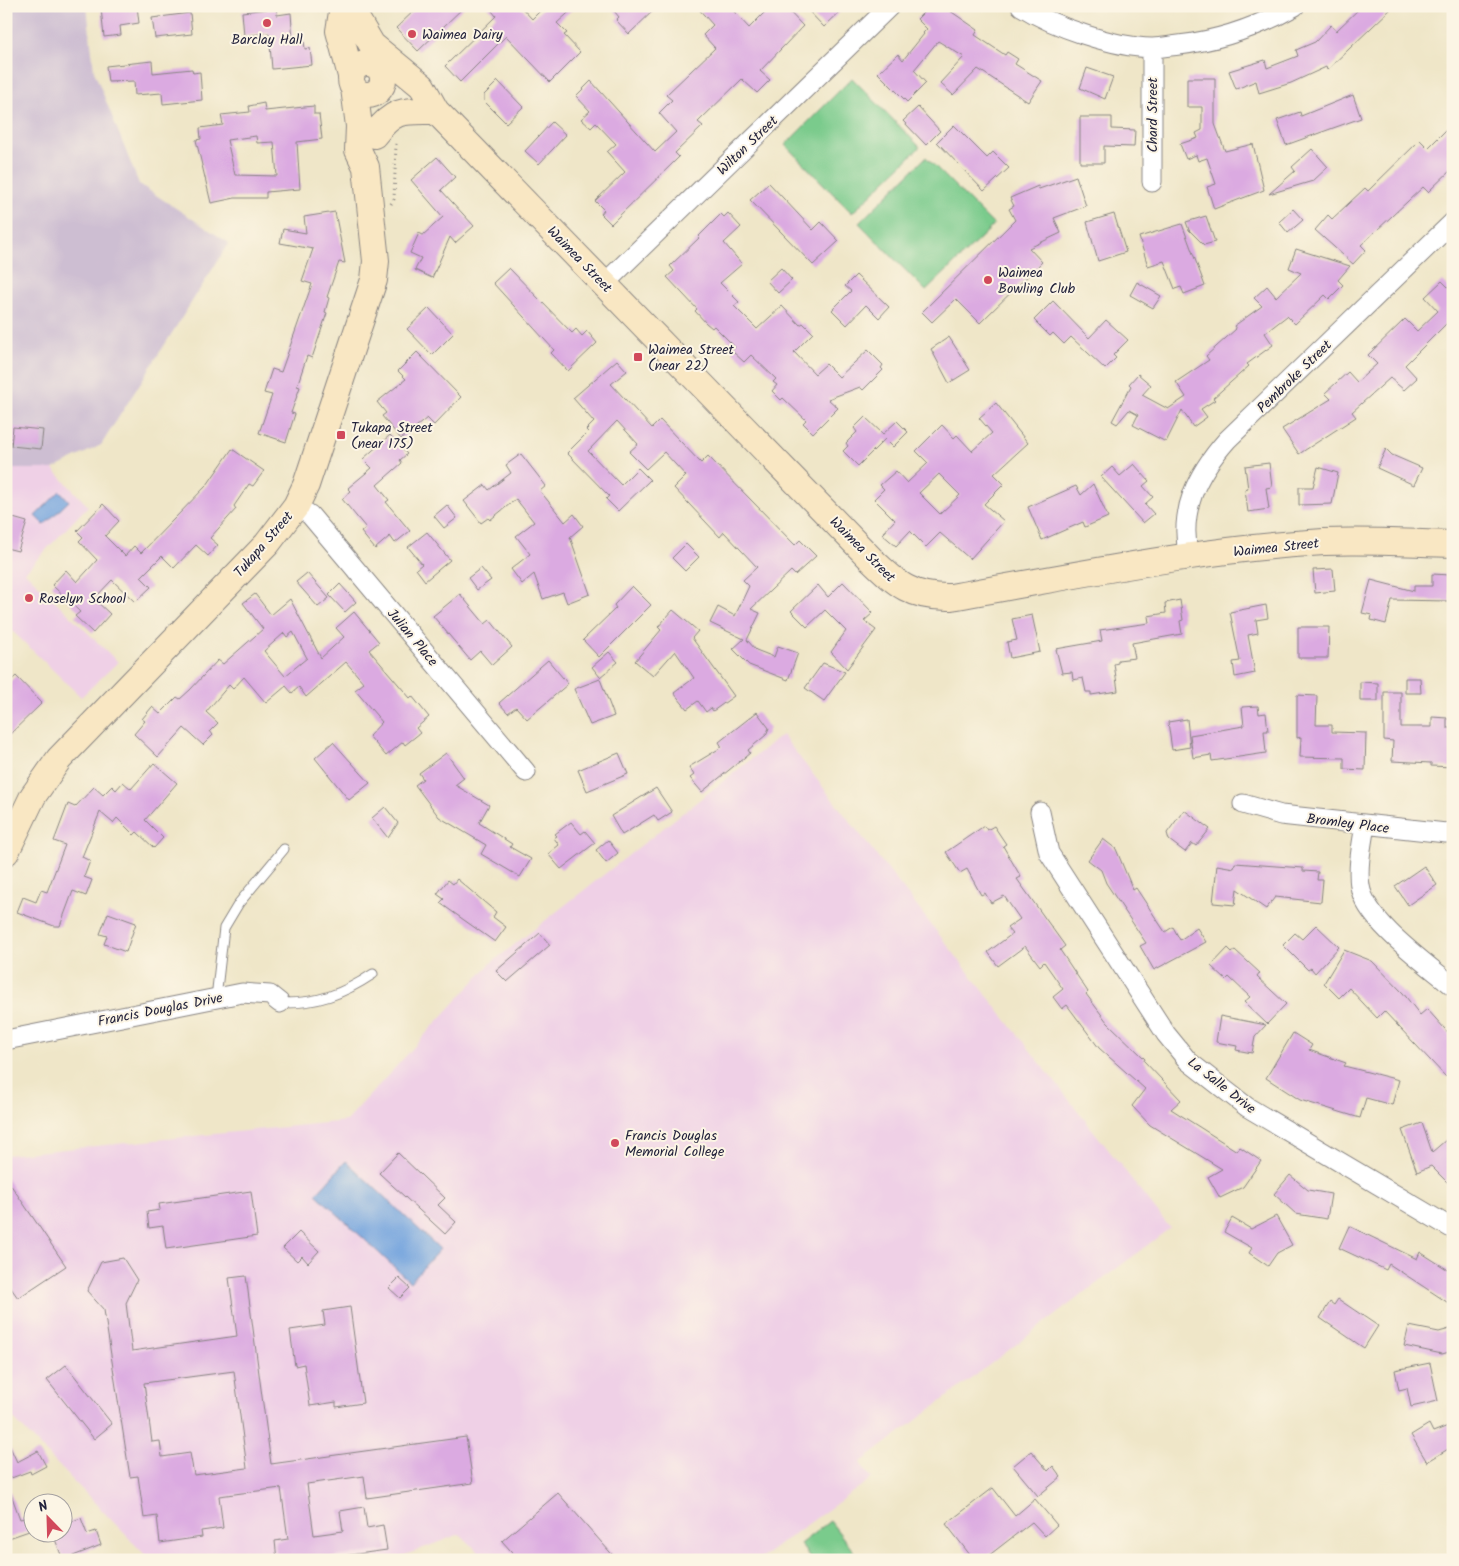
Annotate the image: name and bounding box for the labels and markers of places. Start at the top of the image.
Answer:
marker: Barclay Hall [261,17,273,29]
place label: Waimea Dairy [422,24,503,46]
marker: Waimea Dairy [406,28,418,40]
place label: Barclay Hall [231,29,303,51]
place label: Waimea Bowling Club [998,262,1076,300]
marker: Waimea Bowling Club [982,274,994,286]
place label: Waimea Street (near 22) [648,339,735,377]
marker: Waimea Street (near 22) [632,351,644,363]
place label: Tukapa Street (near 175) [351,417,433,455]
marker: Tukapa Street (near 175) [335,429,347,441]
place label: Roselyn School [39,588,127,610]
marker: Roselyn School [23,592,35,604]
place label: Francis Douglas Memorial College [625,1125,725,1163]
marker: Francis Douglas Memorial College [609,1137,621,1149]

